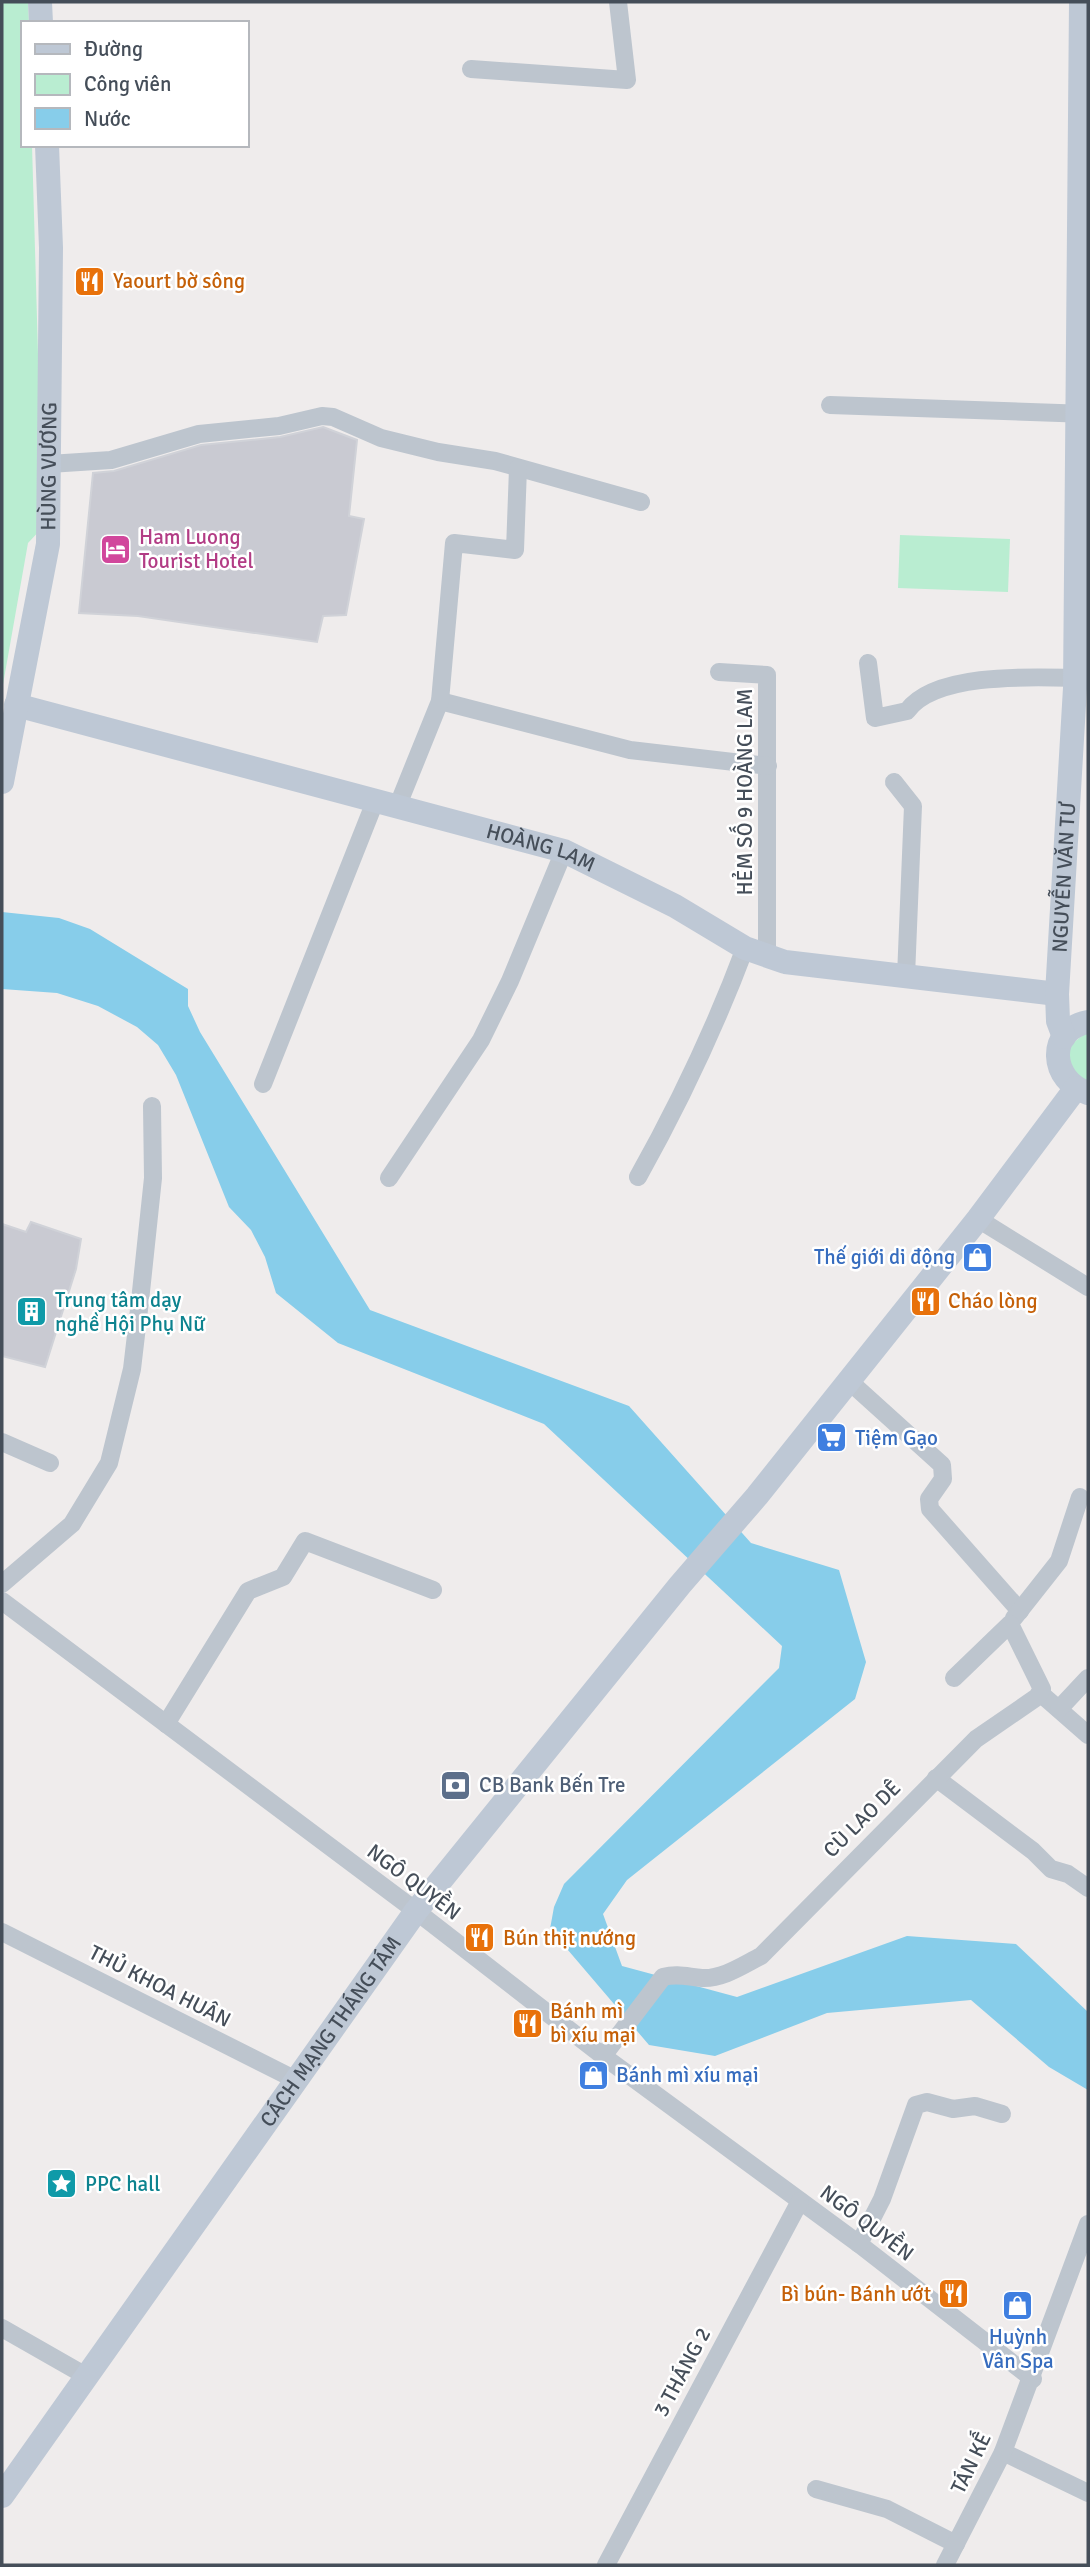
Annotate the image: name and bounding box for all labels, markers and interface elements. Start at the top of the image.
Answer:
legend [21,21,248,147]
text: Đường [84,36,143,62]
text: Công viên [84,71,172,97]
text: Nước [84,106,131,132]
restaurant icon: Yaourt bờ sông [73,264,107,298]
place label: Yaourt bờ sông [113,268,245,294]
street label: HÙNG VƯƠNG [35,402,62,531]
place label: Ham Luong Tourist Hotel [139,524,254,574]
hotel icon: Ham Luong Tourist Hotel [99,532,133,566]
street label: HẺM SỐ 9 HOÀNG LAM [728,688,758,896]
street label: NGUYỄN VĂN TƯ [1046,801,1081,953]
street label: HOÀNG LAM [483,818,600,878]
shop icon: Thế giới di động [961,1240,995,1274]
place label: Thế giới di động [814,1244,955,1270]
restaurant icon: Cháo lòng [908,1284,942,1318]
place label: Trung tâm dạy nghề Hội Phụ Nữ [55,1287,206,1337]
place label: Cháo lòng [948,1288,1038,1314]
building icon: Trung tâm dạy nghề Hội Phụ Nữ [15,1295,49,1329]
supermarket icon: Tiệm Gạo [815,1421,849,1455]
place label: Tiệm Gạo [855,1425,938,1451]
bank icon: CB Bank Bến Tre [439,1768,473,1802]
place label: CB Bank Bến Tre [479,1772,625,1798]
street label: CÙ LAO DÊ [818,1775,906,1863]
street label: NGÔ QUYỀN [362,1836,468,1926]
restaurant icon: Bún thịt nướng [463,1921,497,1955]
place label: Bún thịt nướng [503,1925,636,1951]
street label: CÁCH MẠNG THÁNG TÁM [254,1931,407,2132]
street label: THỦ KHOA HUÂN [85,1938,236,2033]
place label: Bánh mì bì xíu mại [550,1998,636,2048]
restaurant icon: Bánh mì bì xíu mại [510,2006,544,2040]
shop icon: Bánh mì xíu mại [576,2058,610,2092]
place label: Bánh mì xíu mại [616,2062,759,2088]
place icon: PPC hall [45,2167,79,2201]
place label: PPC hall [85,2171,160,2197]
street label: NGÔ QUYỀN [815,2177,921,2267]
restaurant icon: Bì bún- Bánh ướt [937,2277,971,2311]
place label: Bì bún- Bánh ướt [781,2281,931,2307]
shop icon: Huỳnh Vân Spa [1001,2288,1035,2322]
street label: 3 THÁNG 2 [648,2323,716,2421]
place label: Huỳnh Vân Spa [982,2324,1054,2374]
street label: TÁN KẾ [942,2427,997,2498]

